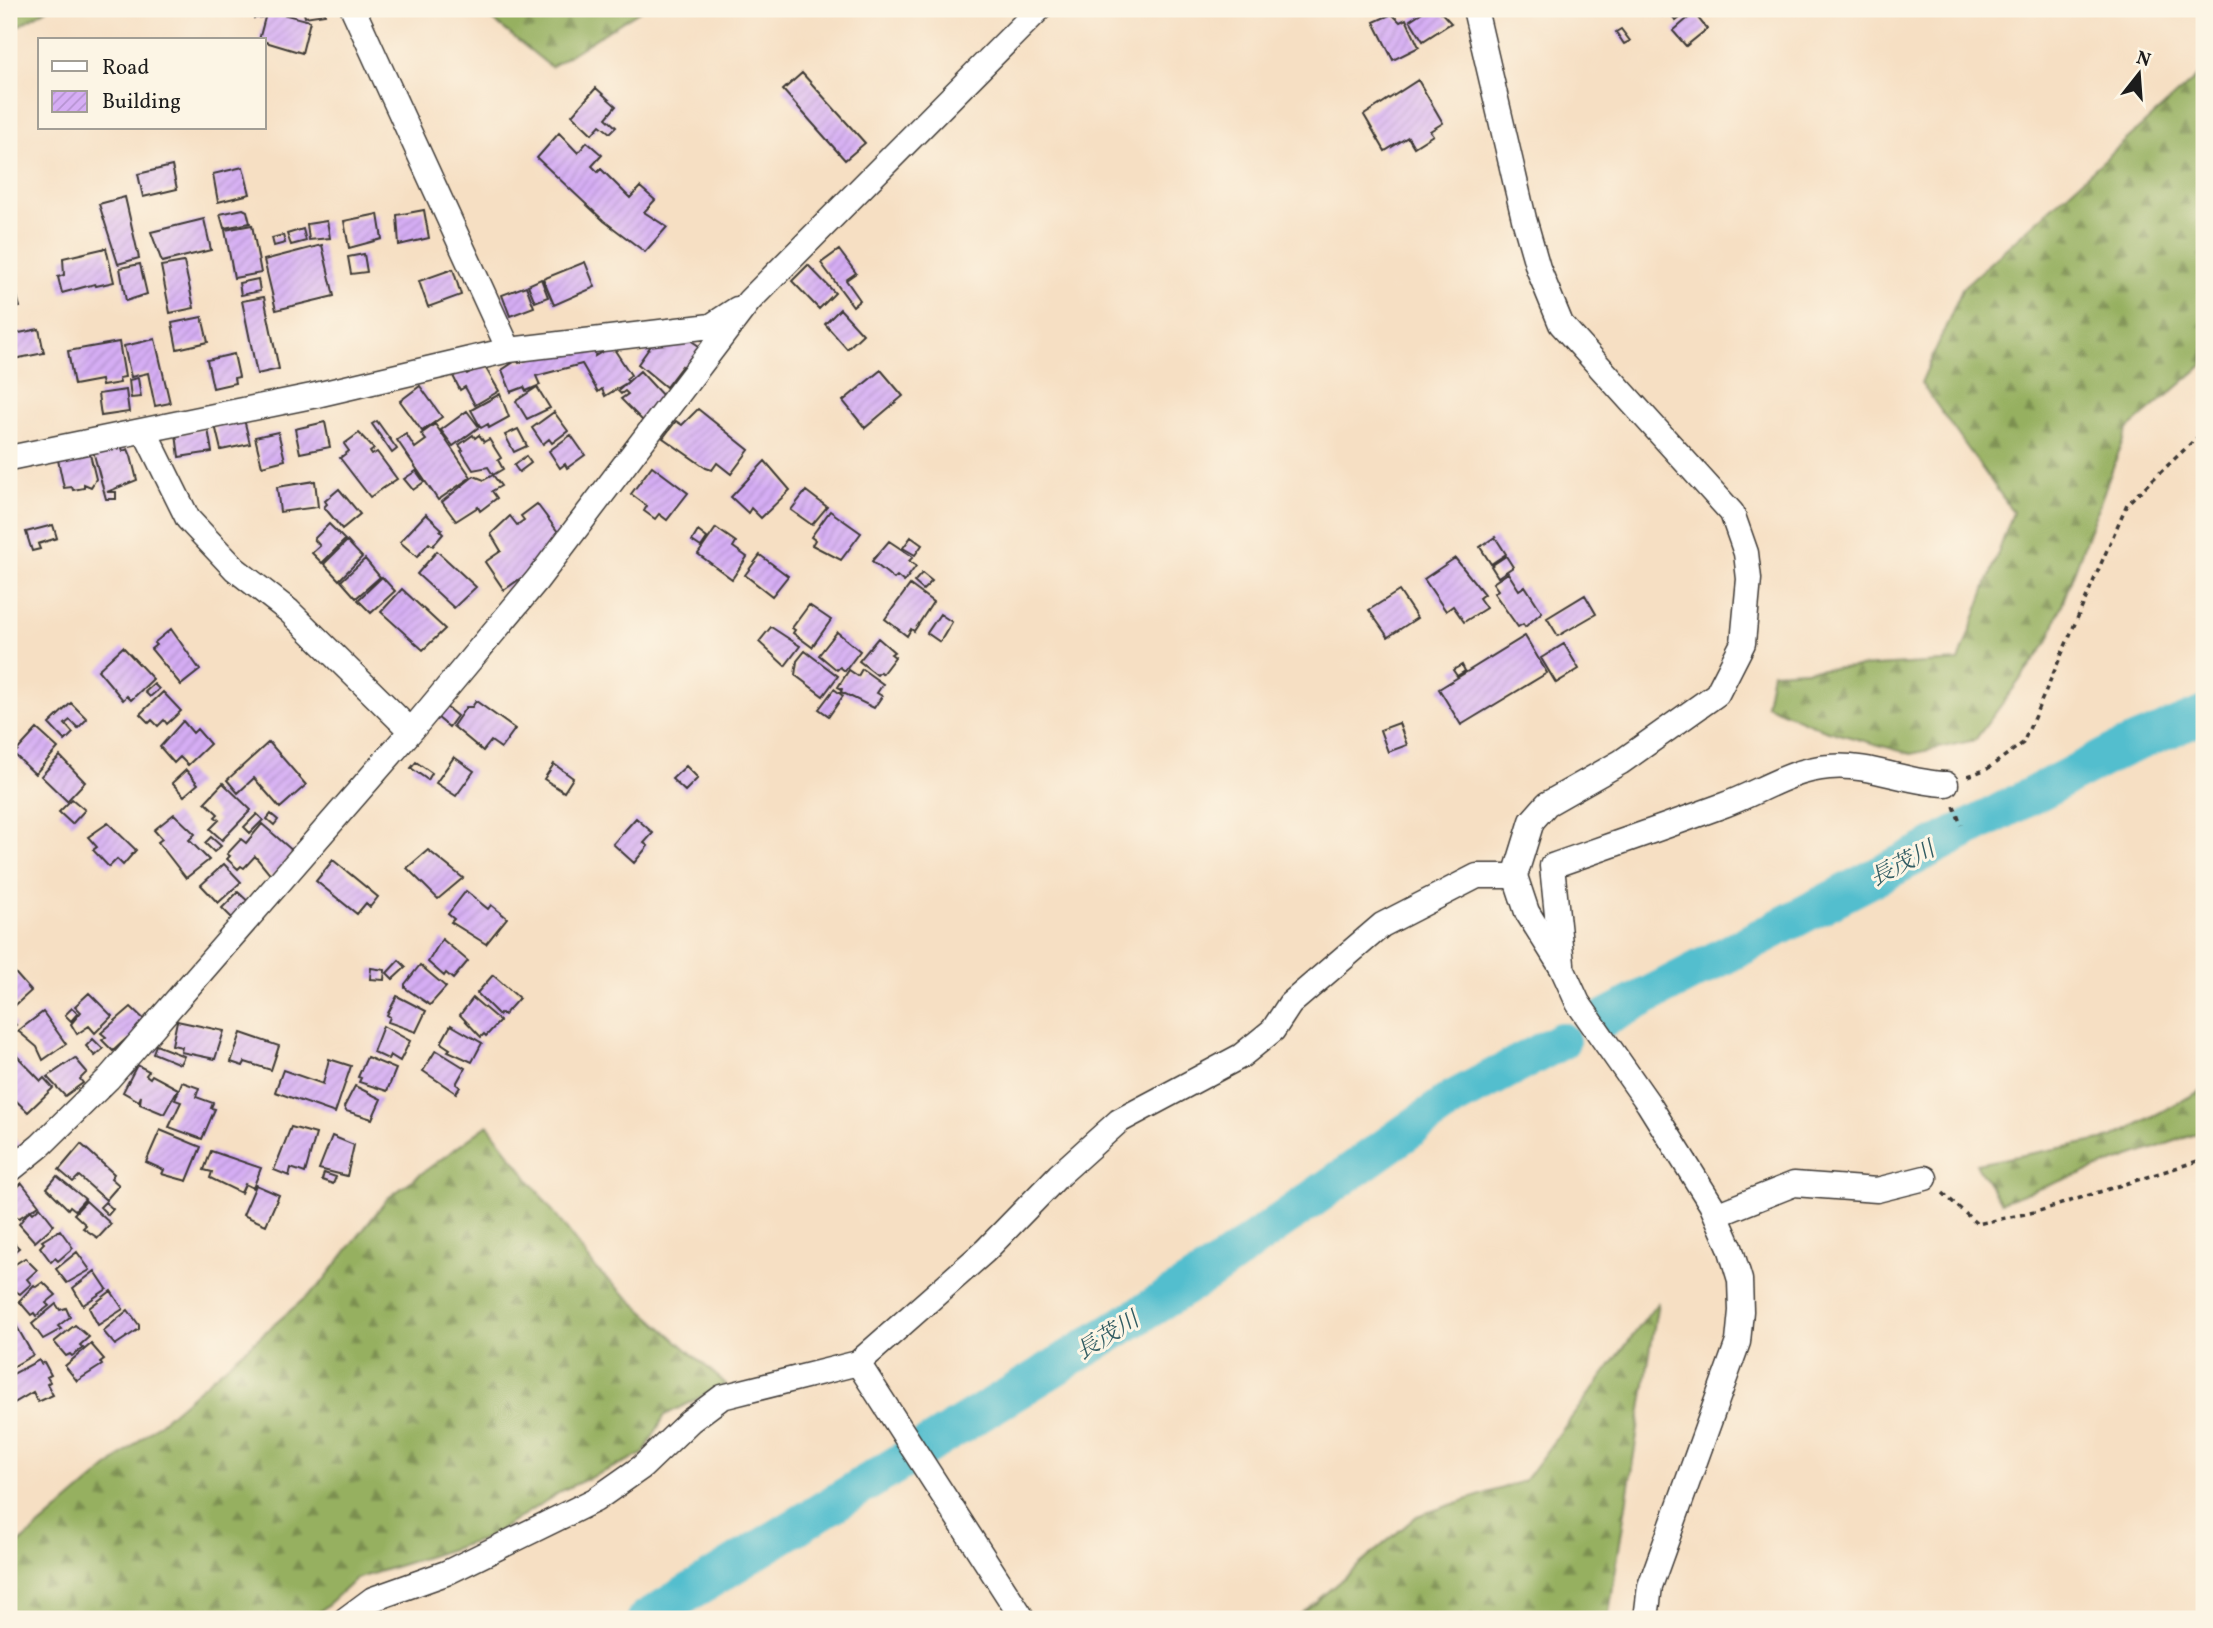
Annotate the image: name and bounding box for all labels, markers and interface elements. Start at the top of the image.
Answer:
legend [38,38,266,130]
north arrow [2104,38,2174,108]
text: N [2133,45,2154,74]
text: Road [102,54,149,83]
text: Building [102,88,181,117]
water label: 長茂川 [1865,833,1944,895]
water label: 長茂川 [1070,1303,1148,1369]

